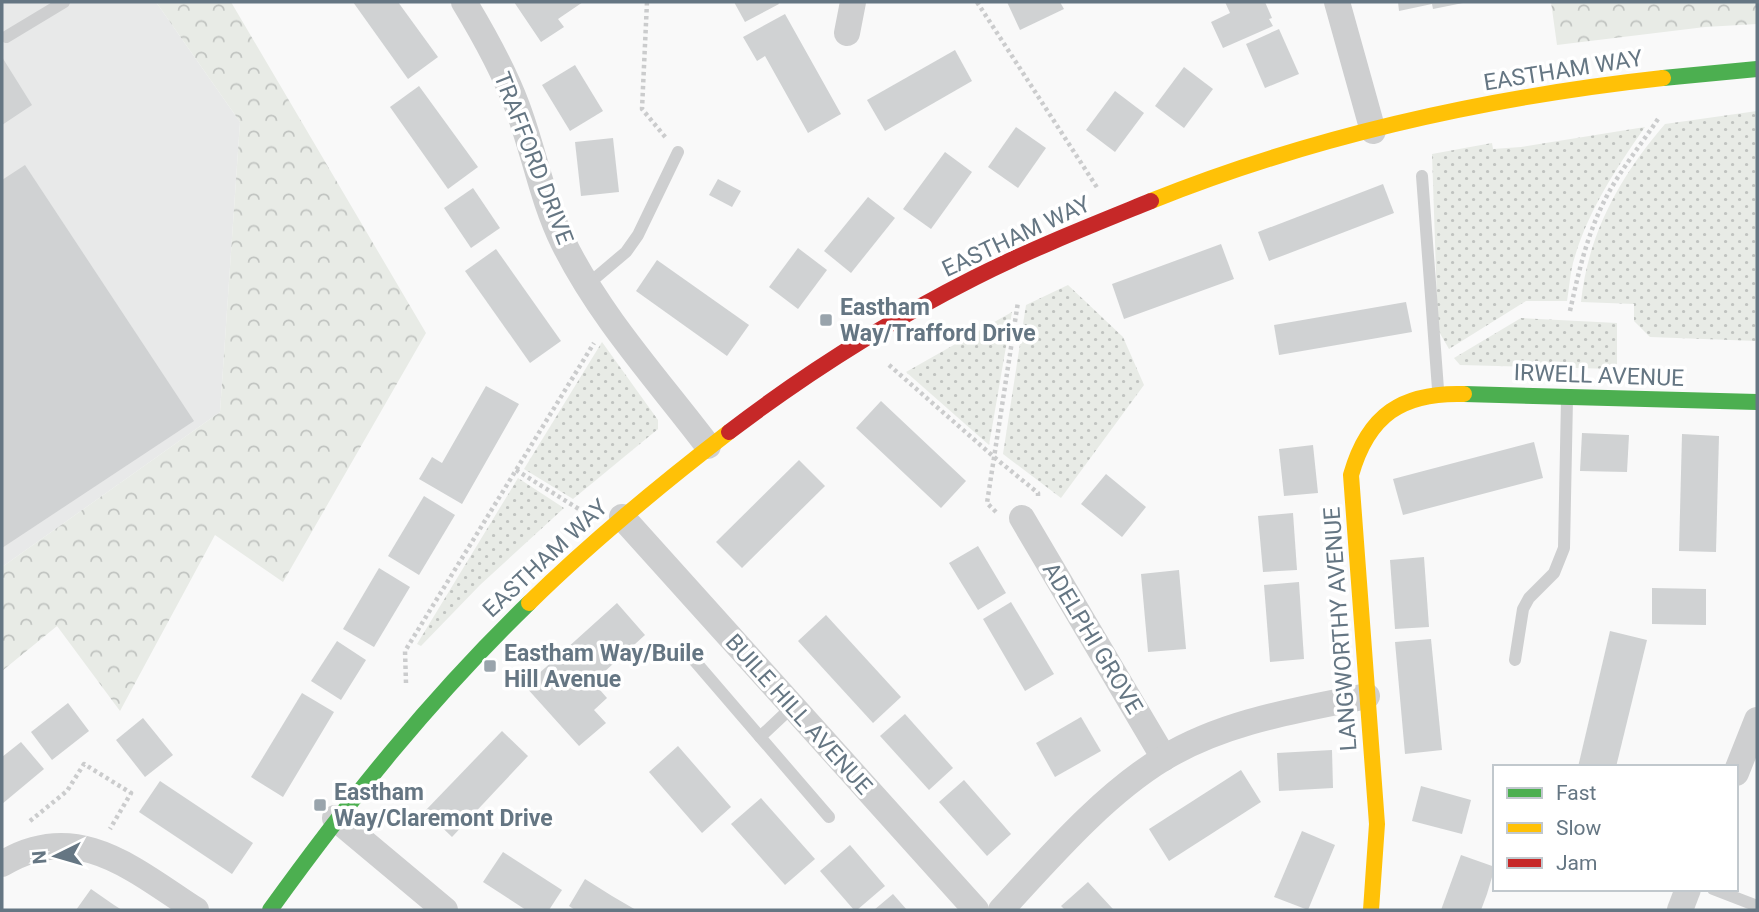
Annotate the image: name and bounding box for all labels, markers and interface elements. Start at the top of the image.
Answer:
street label: EASTHAM WAY [1482,45,1645,96]
street label: TRAFFORD DRIVE [488,68,579,248]
street label: EASTHAM WAY [938,190,1095,283]
place label: Eastham Way/Trafford Drive [840,294,1036,347]
marker: Eastham Way/Trafford Drive [818,312,834,328]
street label: IRWELL AVENUE [1513,359,1685,392]
street label: EASTHAM WAY [477,494,613,623]
street label: LANGWORTHY AVENUE [1318,506,1362,752]
street label: ADELPHI GROVE [1037,558,1148,719]
street label: BUILE HILL AVENUE [720,629,878,800]
place label: Eastham Way/Buile Hill Avenue [504,640,704,693]
marker: Eastham Way/Buile Hill Avenue [482,658,498,674]
legend [1493,765,1738,891]
place label: Eastham Way/Claremont Drive [334,779,553,832]
text: Fast [1556,781,1597,805]
marker: Eastham Way/Claremont Drive [312,797,328,813]
text: Slow [1556,816,1602,840]
north arrow [21,821,91,891]
text: N [28,850,52,865]
text: Jam [1556,851,1597,875]

